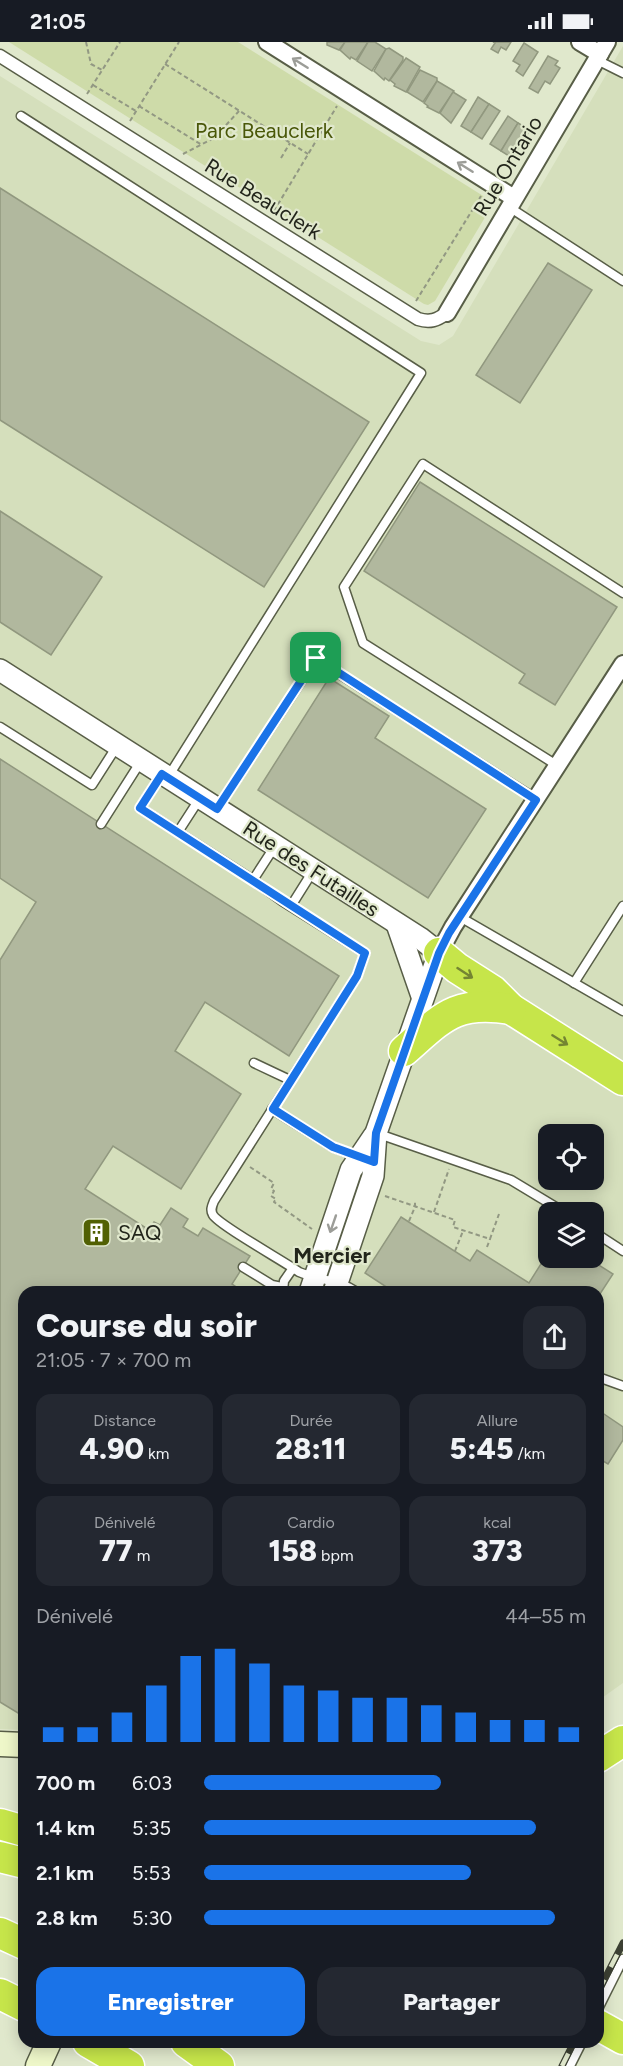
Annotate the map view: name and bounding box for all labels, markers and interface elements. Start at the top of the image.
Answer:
text: 21:05 [30,8,86,35]
one-way arrow [292,56,309,68]
street label: Rue Ontario [468,111,547,220]
park label: Parc Beauclerk [195,118,334,143]
street label: Rue Beauclerk [200,153,327,245]
one-way arrow [457,160,474,172]
pin [290,632,341,683]
icon: arrive [299,641,332,674]
street label: Rue des Futailles [239,815,384,922]
one-way arrow [457,967,473,979]
one-way arrow [551,1035,568,1047]
map controls [538,1124,604,1268]
button: locate [538,1124,604,1190]
button: layers [538,1202,604,1268]
one-way arrow [327,1214,338,1233]
building icon: SAQ [81,1217,113,1249]
place label: SAQ [118,1220,162,1245]
district label: Mercier [293,1242,372,1269]
text: Course du soir [36,1306,257,1345]
button: share [523,1306,586,1369]
text: 21:05 · 7 × 700 m [36,1348,191,1372]
text: Distance [93,1411,156,1430]
text: Durée [290,1411,332,1430]
text: Allure [477,1411,518,1430]
text: 4.90 [80,1430,144,1467]
text: 28:11 [275,1430,347,1467]
text: 5:45 [450,1430,514,1467]
text: km [144,1444,169,1463]
text: /km [514,1444,545,1463]
text: Dénivelé [94,1513,155,1532]
text: Cardio [287,1513,335,1532]
text: kcal [483,1513,511,1532]
text: 77 [99,1532,133,1569]
text: 158 [268,1532,317,1569]
text: 373 [472,1532,523,1569]
text: m [133,1546,150,1565]
text: bpm [317,1546,354,1565]
text: Dénivelé [36,1604,113,1628]
text: 44–55 m [505,1604,586,1628]
text: 700 m [36,1771,95,1795]
text: 6:03 [132,1771,172,1795]
text: 1.4 km [36,1816,95,1840]
text: 5:35 [132,1816,171,1840]
text: 2.1 km [36,1861,94,1885]
text: 5:53 [132,1861,171,1885]
text: 2.8 km [36,1906,98,1930]
text: 5:30 [132,1906,172,1930]
button: Enregistrer [36,1967,305,2036]
button: Partager [317,1967,586,2036]

